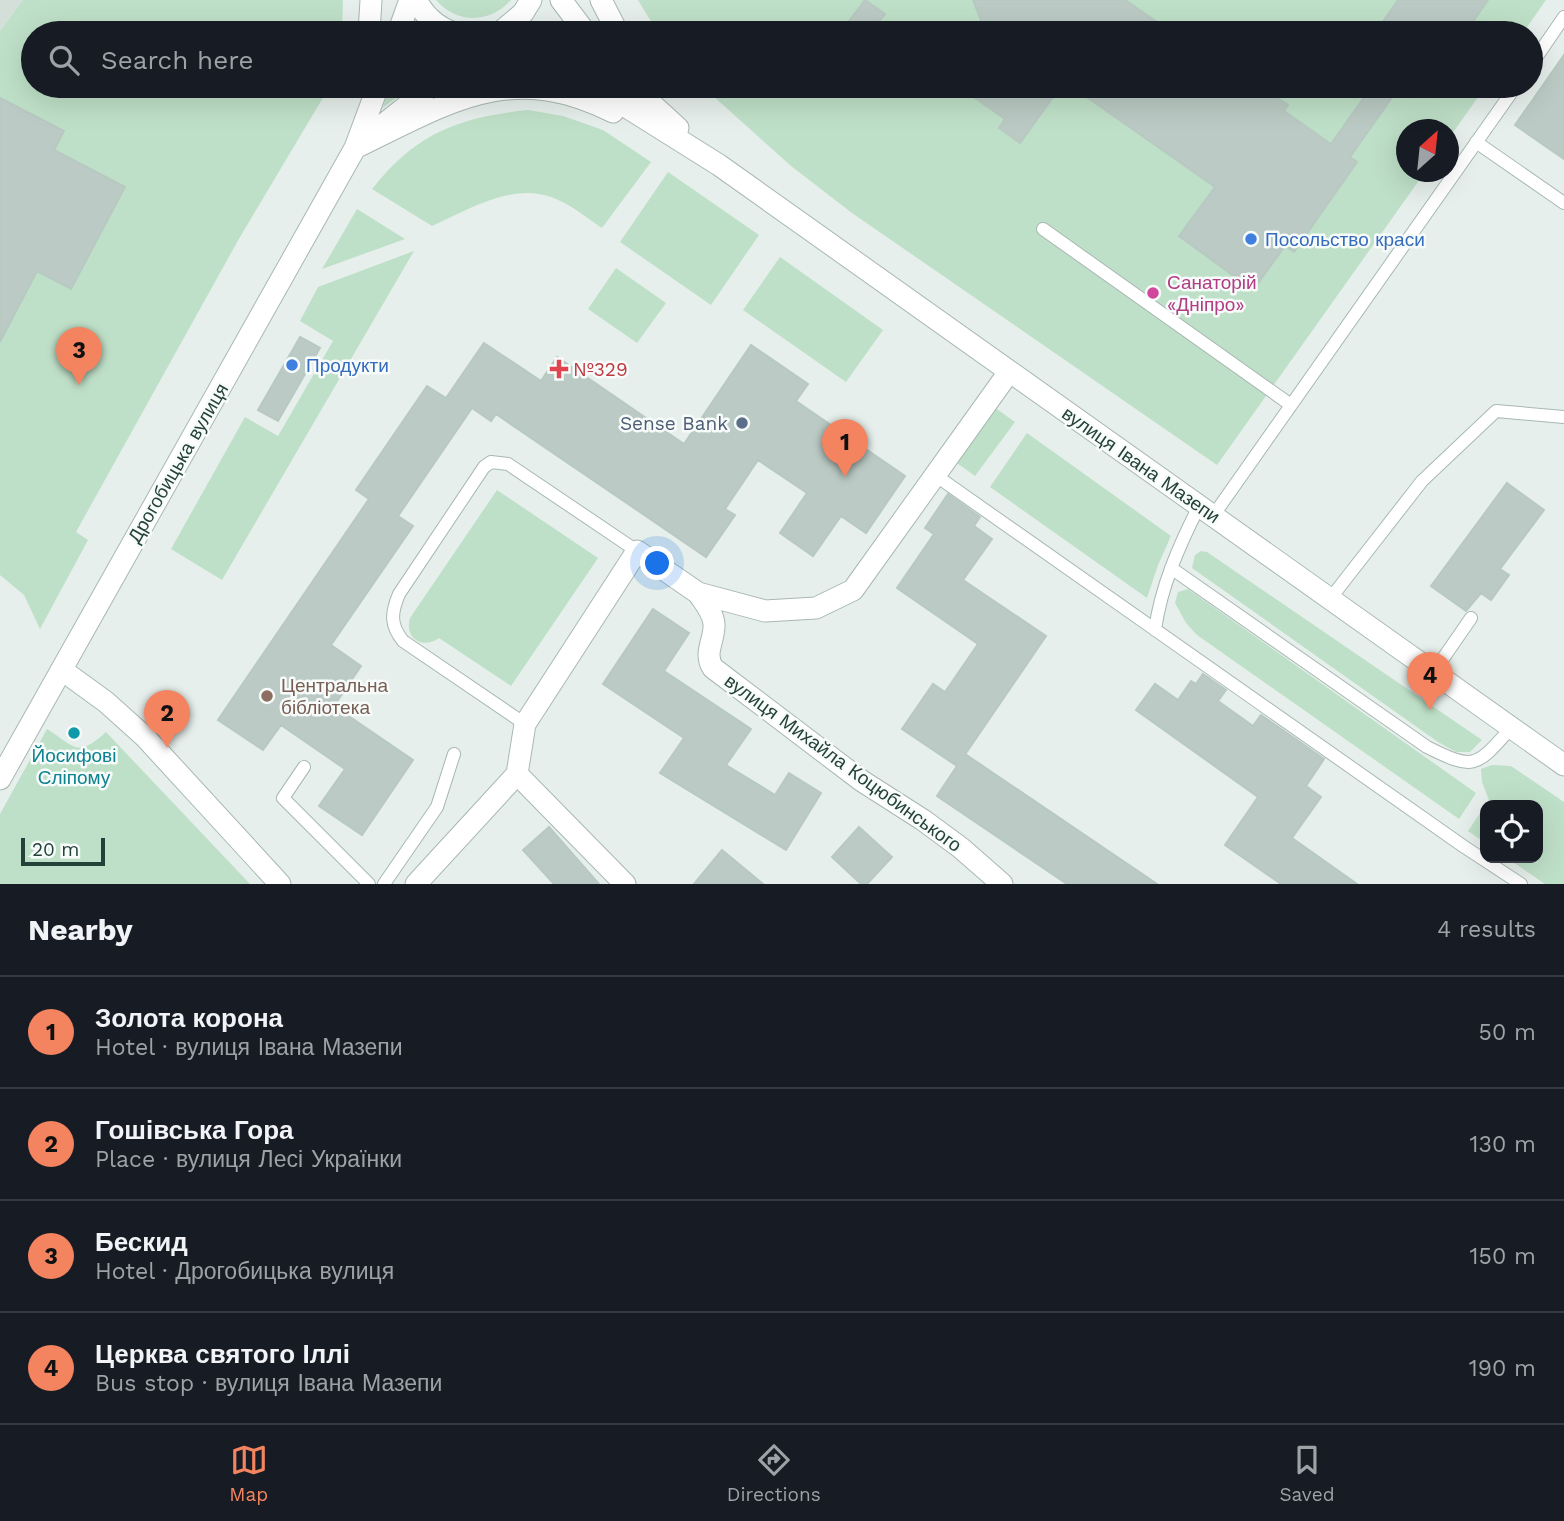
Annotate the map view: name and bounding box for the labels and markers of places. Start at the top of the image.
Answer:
place label: Посольство краси [1265,228,1425,251]
marker: Посольство краси [1243,231,1259,247]
place label: Санаторій «Дніпро» [1167,271,1257,316]
marker: Санаторій «Дніпро» [1145,285,1161,301]
pin: 3 [56,327,102,385]
place label: Продукти [306,354,389,377]
marker: Продукти [284,357,300,373]
place label: №329 [573,358,628,381]
marker: №329 [551,361,567,377]
place label: Sense Bank [620,412,728,435]
marker: Sense Bank [734,415,750,431]
pin: 1 [822,419,868,477]
pin: 4 [1407,652,1453,710]
place label: Центральна бібліотека [281,674,388,719]
marker: Центральна бібліотека [259,688,275,704]
pin: 2 [144,690,190,748]
marker: Йосифові Сліпому [66,725,82,741]
place label: Йосифові Сліпому [32,744,116,789]

